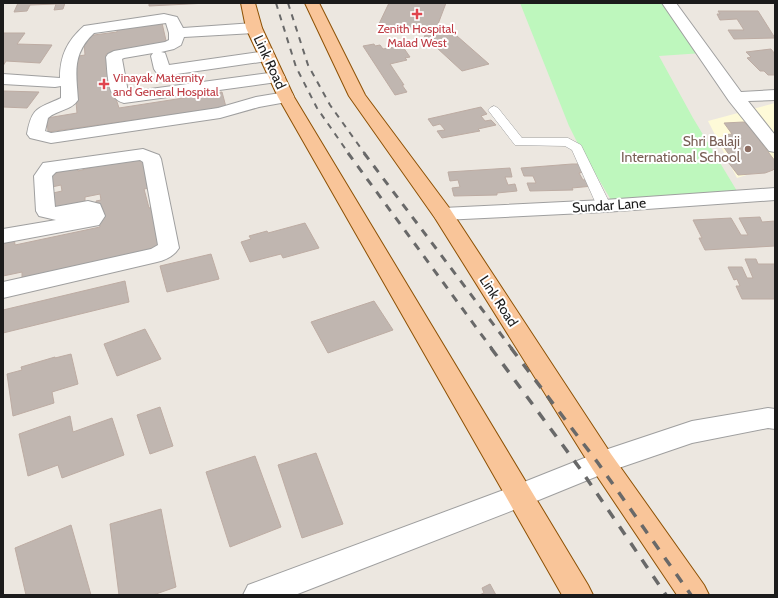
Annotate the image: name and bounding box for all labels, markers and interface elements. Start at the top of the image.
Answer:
marker: Zenith Hospital, Malad West [411,8,423,20]
place label: Zenith Hospital, Malad West [377,21,457,50]
street label: Link Road [250,32,290,92]
place label: Vinayak Maternity and General Hospital [113,70,219,99]
marker: Vinayak Maternity and General Hospital [98,78,110,90]
place label: Shri Balaji International School [621,132,741,166]
marker: Shri Balaji International School [743,144,753,154]
street label: Sundar Lane [571,193,647,217]
street label: Link Road [476,272,522,330]

